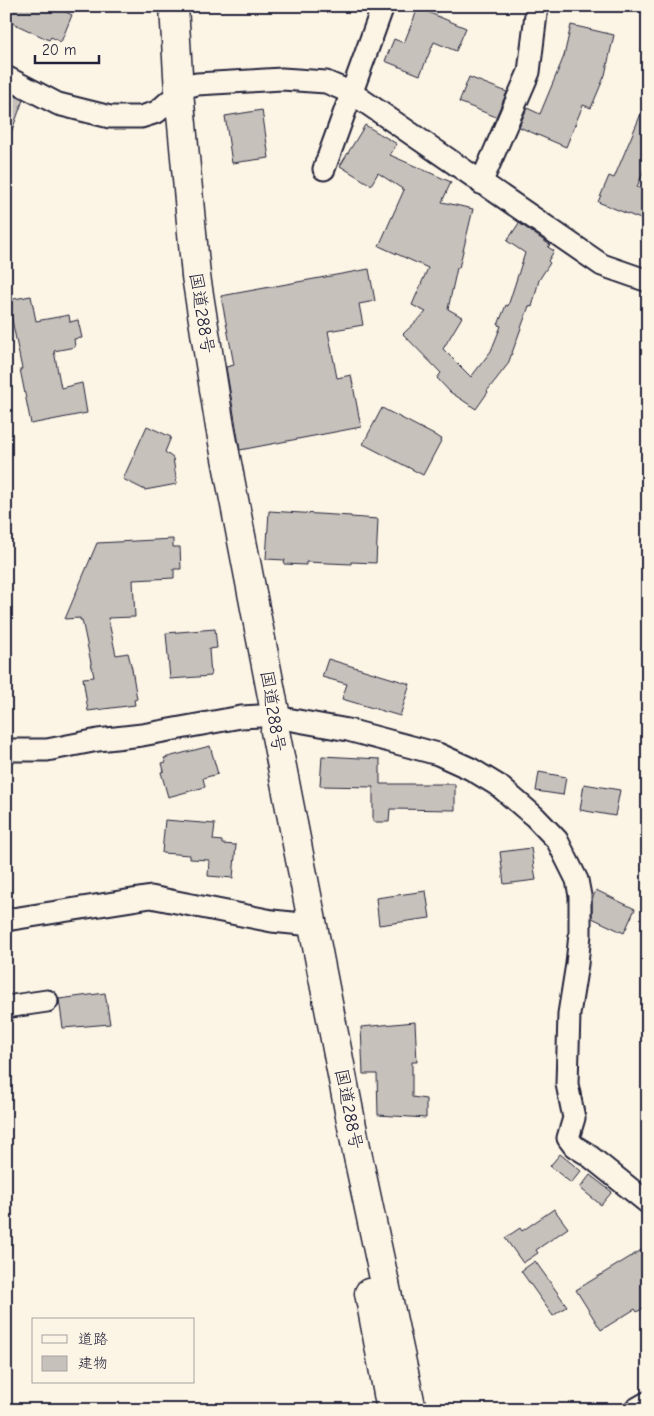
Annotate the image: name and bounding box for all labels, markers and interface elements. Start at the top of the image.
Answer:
scale bar [35,32,99,64]
text: 20 m [42,41,76,59]
street label: 国道288号 [185,271,218,355]
street label: 国道288号 [256,669,289,753]
street label: 国道288号 [330,1067,367,1151]
legend [32,1318,195,1384]
text: 道路 [78,1330,108,1348]
text: 建物 [78,1354,108,1372]

